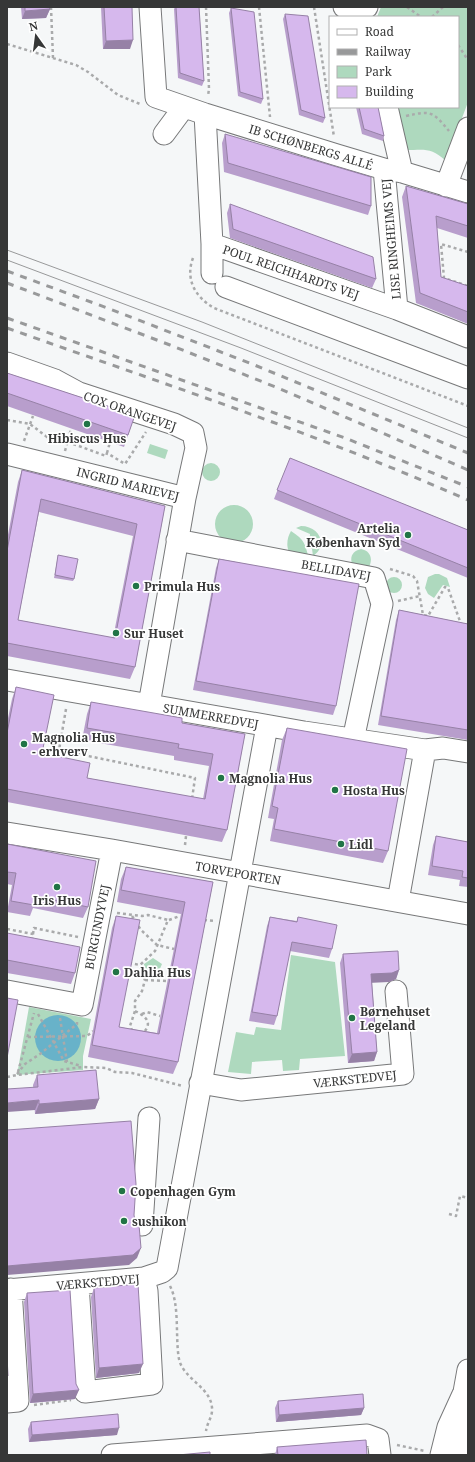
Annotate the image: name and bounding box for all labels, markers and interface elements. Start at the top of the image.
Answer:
north arrow [16,16,56,56]
legend [329,16,459,108]
text: N [27,17,40,34]
text: Road [365,23,395,40]
text: Railway [365,43,411,60]
text: Park [365,63,393,80]
text: Building [365,83,414,100]
street label: IB SCHØNBERGS ALLÉ [247,120,375,174]
street label: LISE RINGHEIMS VEJ [377,178,405,300]
street label: POUL REICHHARDTS VEJ [221,241,361,303]
street label: COX ORANGEVEJ [81,387,179,435]
marker: Hibiscus Hus [82,419,92,429]
place label: Hibiscus Hus [48,430,127,447]
street label: INGRID MARIEVEJ [75,463,181,505]
place label: Artelia København Syd [306,520,400,551]
marker: Artelia København Syd [403,530,413,540]
street label: BELLIDAVEJ [300,556,372,584]
place label: Primula Hus [144,578,220,595]
marker: Primula Hus [131,581,141,591]
place label: Sur Huset [124,625,184,642]
marker: Sur Huset [111,628,121,638]
street label: SUMMERREDVEJ [162,699,260,733]
place label: Magnolia Hus - erhverv [32,729,115,760]
marker: Magnolia Hus - erhverv [19,739,29,749]
place label: Magnolia Hus [229,770,312,787]
marker: Magnolia Hus [216,773,226,783]
place label: Hosta Hus [343,782,405,799]
marker: Hosta Hus [330,785,340,795]
place label: Lidl [349,836,374,853]
marker: Lidl [336,839,346,849]
street label: TORVEPORTEN [194,857,282,889]
marker: Iris Hus [52,882,62,892]
street label: BURGUNDYVEJ [80,883,114,971]
place label: Iris Hus [33,892,81,909]
place label: Dahlia Hus [124,964,191,981]
marker: Dahlia Hus [111,967,121,977]
place label: Børnehuset Legeland [360,1003,430,1034]
marker: Børnehuset Legeland [347,1013,357,1023]
street label: VÆRKSTEDVEJ [312,1066,398,1092]
place label: Copenhagen Gym [130,1183,236,1200]
marker: Copenhagen Gym [117,1186,127,1196]
place label: sushikon [132,1213,187,1230]
marker: sushikon [119,1216,129,1226]
street label: VÆRKSTEDVEJ [56,1270,140,1294]

